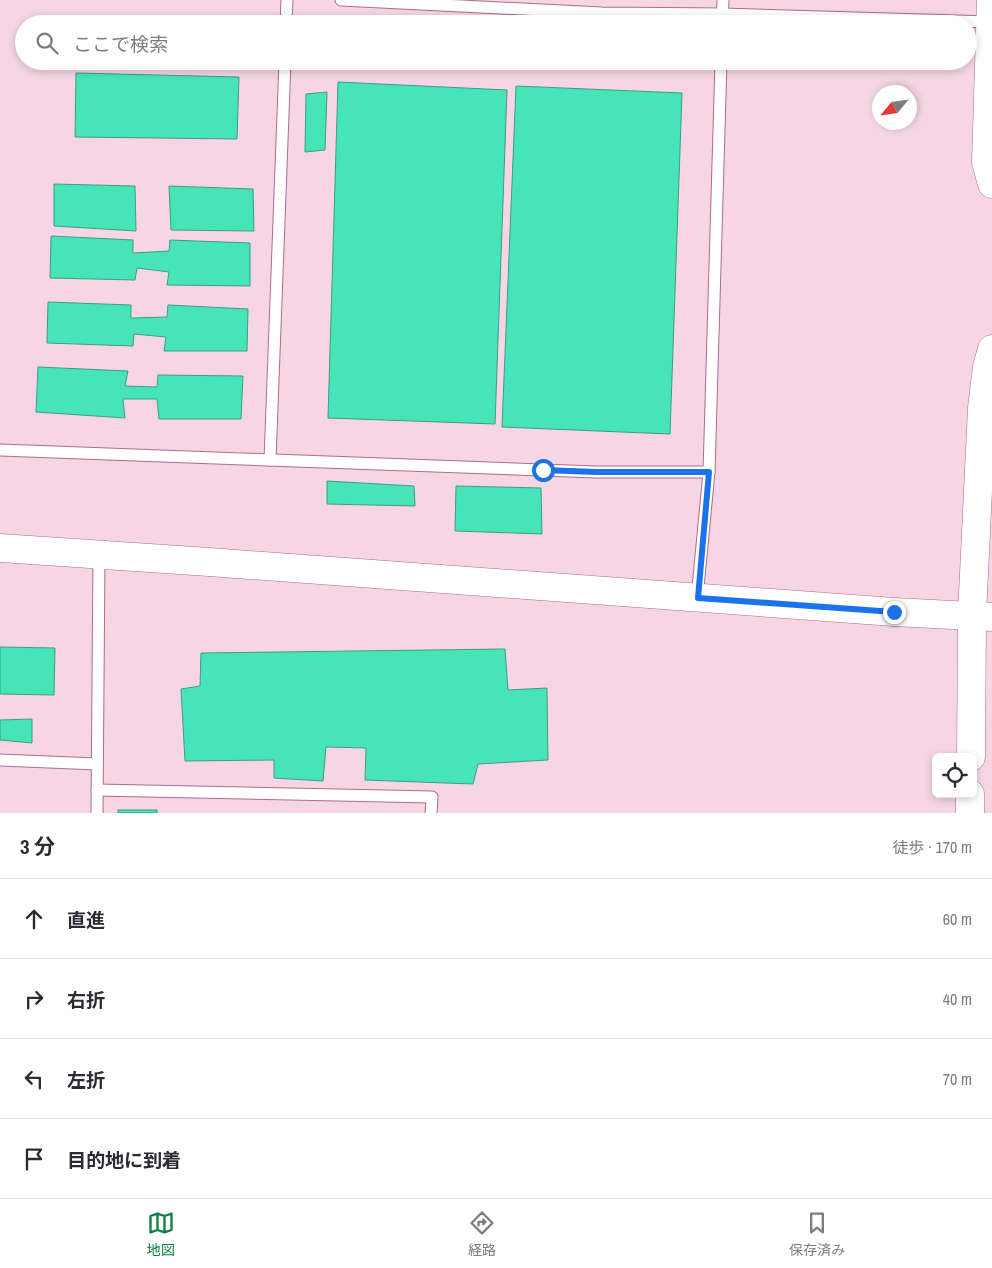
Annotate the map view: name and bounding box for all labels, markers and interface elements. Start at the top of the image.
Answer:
search box [15,15,977,70]
icon: search [33,29,61,57]
text: ここで検索 [73,31,168,57]
north arrow [872,85,917,130]
route start [532,459,555,482]
route end [883,601,906,624]
map controls [932,753,977,798]
button: locate [932,753,977,798]
text: 3 分 [20,832,55,861]
text: 徒歩 · 170 m [893,836,972,858]
icon: ahead [20,905,48,933]
text: 直進 [67,907,105,933]
text: 60 m [943,908,972,930]
icon: right [20,985,48,1013]
text: 右折 [67,987,105,1013]
text: 40 m [943,988,972,1010]
icon: left [20,1065,48,1093]
text: 左折 [67,1067,105,1093]
text: 70 m [943,1068,972,1090]
icon: arrive [20,1145,48,1173]
text: 目的地に到着 [67,1147,181,1173]
tab: 地図 [147,1209,175,1259]
tab: 経路 [468,1209,496,1259]
tab: 保存済み [789,1209,845,1259]

